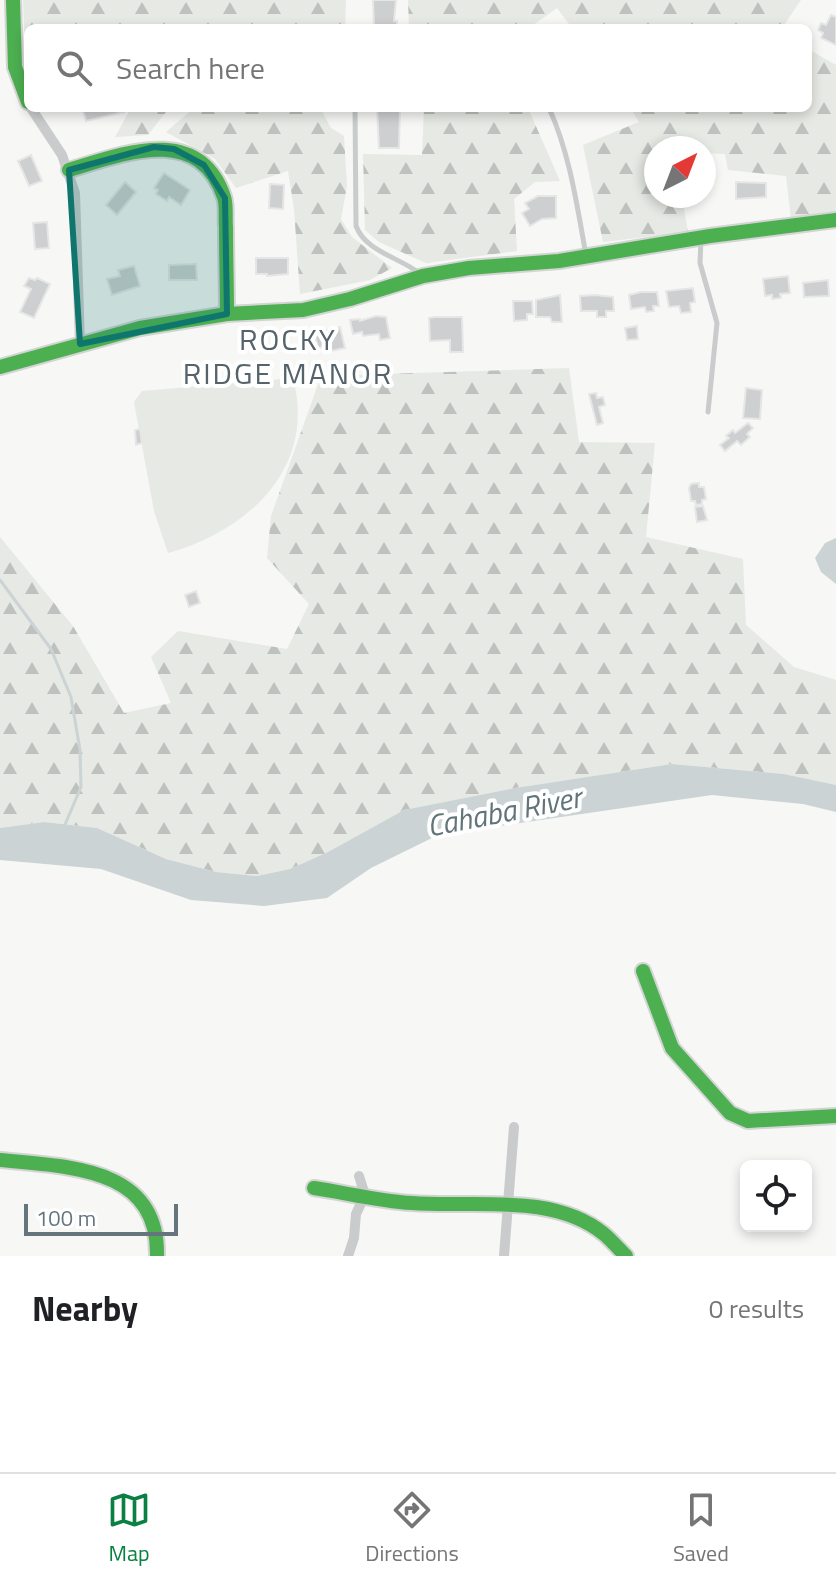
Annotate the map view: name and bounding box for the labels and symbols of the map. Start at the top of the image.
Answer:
north arrow [644,136,716,208]
district label: ROCKY RIDGE MANOR [183,316,393,396]
water label: Cahaba River [423,773,588,848]
scale bar [24,1200,178,1236]

